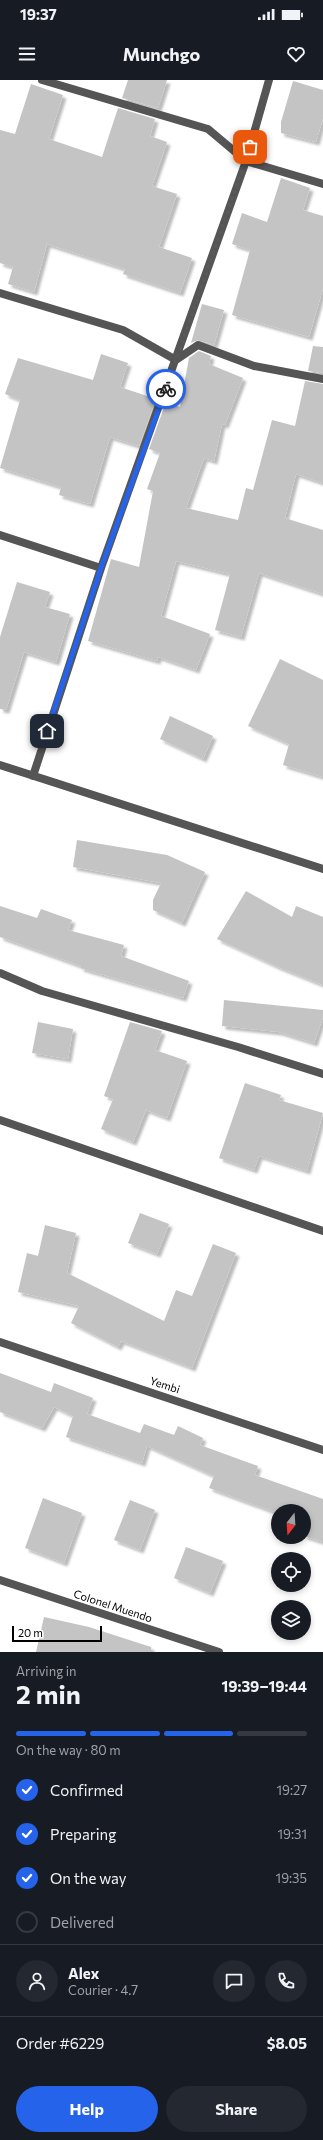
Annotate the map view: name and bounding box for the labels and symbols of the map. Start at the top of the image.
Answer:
pin [233,130,267,164]
courier [146,369,186,409]
pin [30,714,64,748]
street label: Yembi [148,1374,182,1396]
north arrow [271,1504,311,1544]
street label: Colonel Muendo [72,1587,155,1625]
scale bar [12,1624,102,1643]

